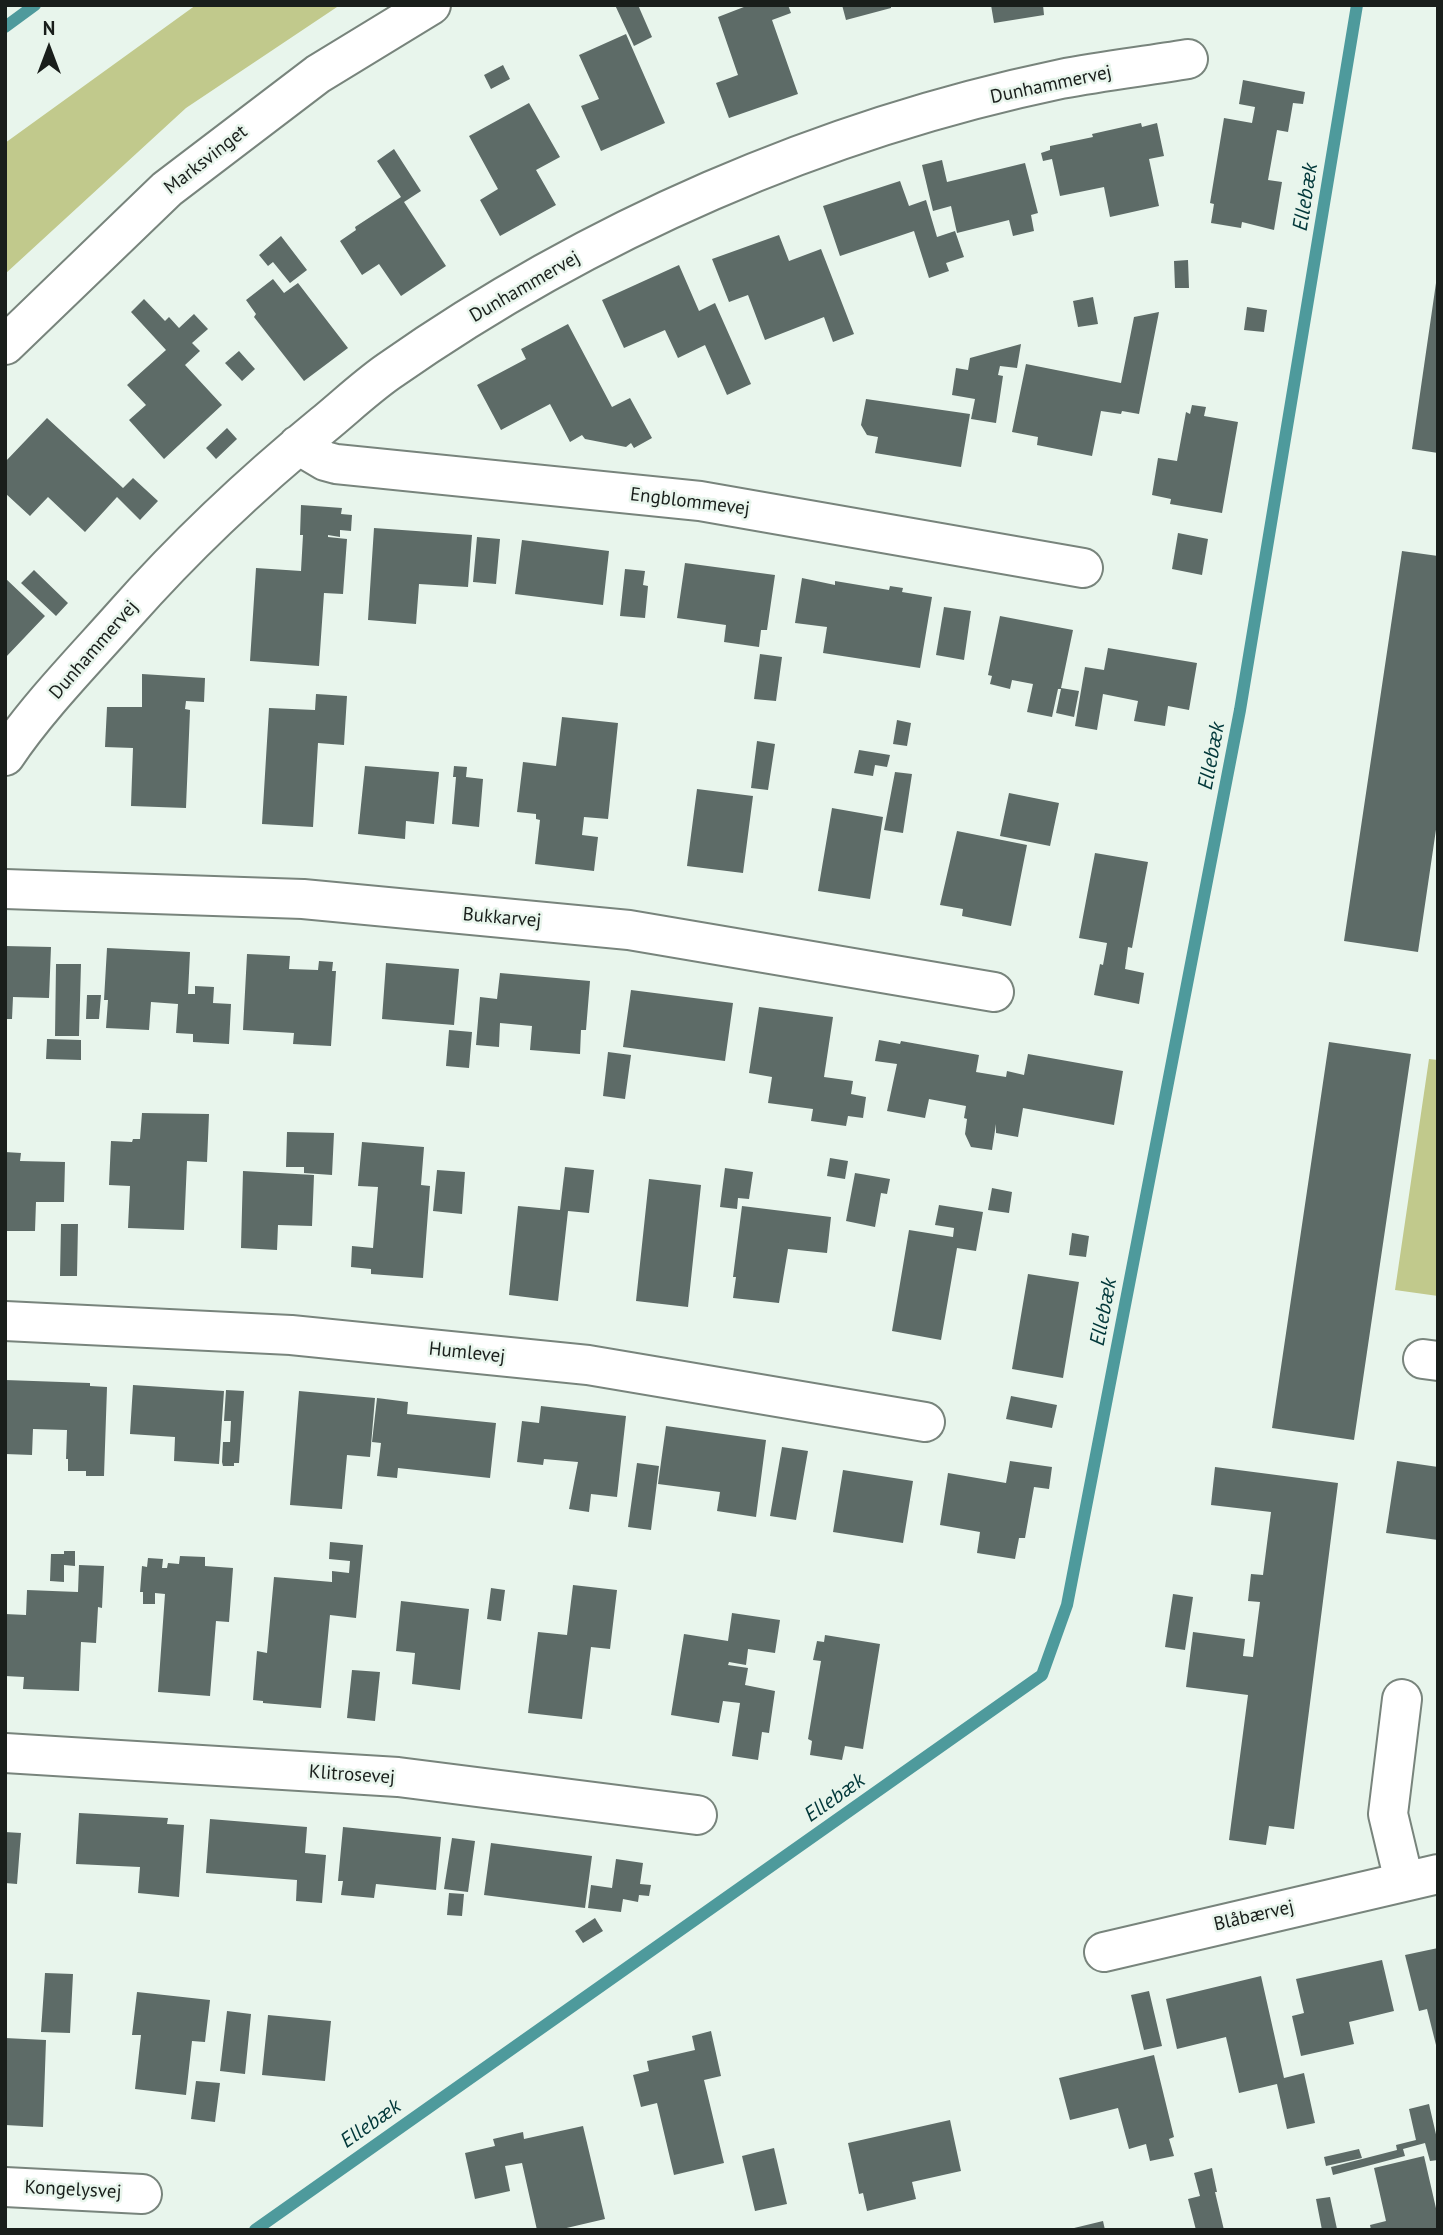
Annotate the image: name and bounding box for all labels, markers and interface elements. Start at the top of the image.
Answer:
north arrow [14,14,84,84]
text: N [43,16,55,40]
street label: Dunhammervej [988,61,1114,109]
street label: Marksvinget [160,121,252,199]
water label: Ellebæk [1288,161,1324,233]
street label: Dunhammervej [466,246,584,328]
street label: Engblommevej [629,483,751,521]
street label: Dunhammervej [45,596,143,704]
water label: Ellebæk [1193,720,1231,792]
street label: Bukkarvej [462,903,542,933]
water label: Ellebæk [1085,1276,1123,1348]
street label: Humlevej [428,1338,506,1368]
street label: Klitrosevej [308,1761,396,1789]
water label: Ellebæk [800,1768,870,1828]
street label: Blåbærvej [1212,1896,1296,1936]
water label: Ellebæk [336,2094,406,2154]
street label: Kongelysvej [24,2176,122,2204]

